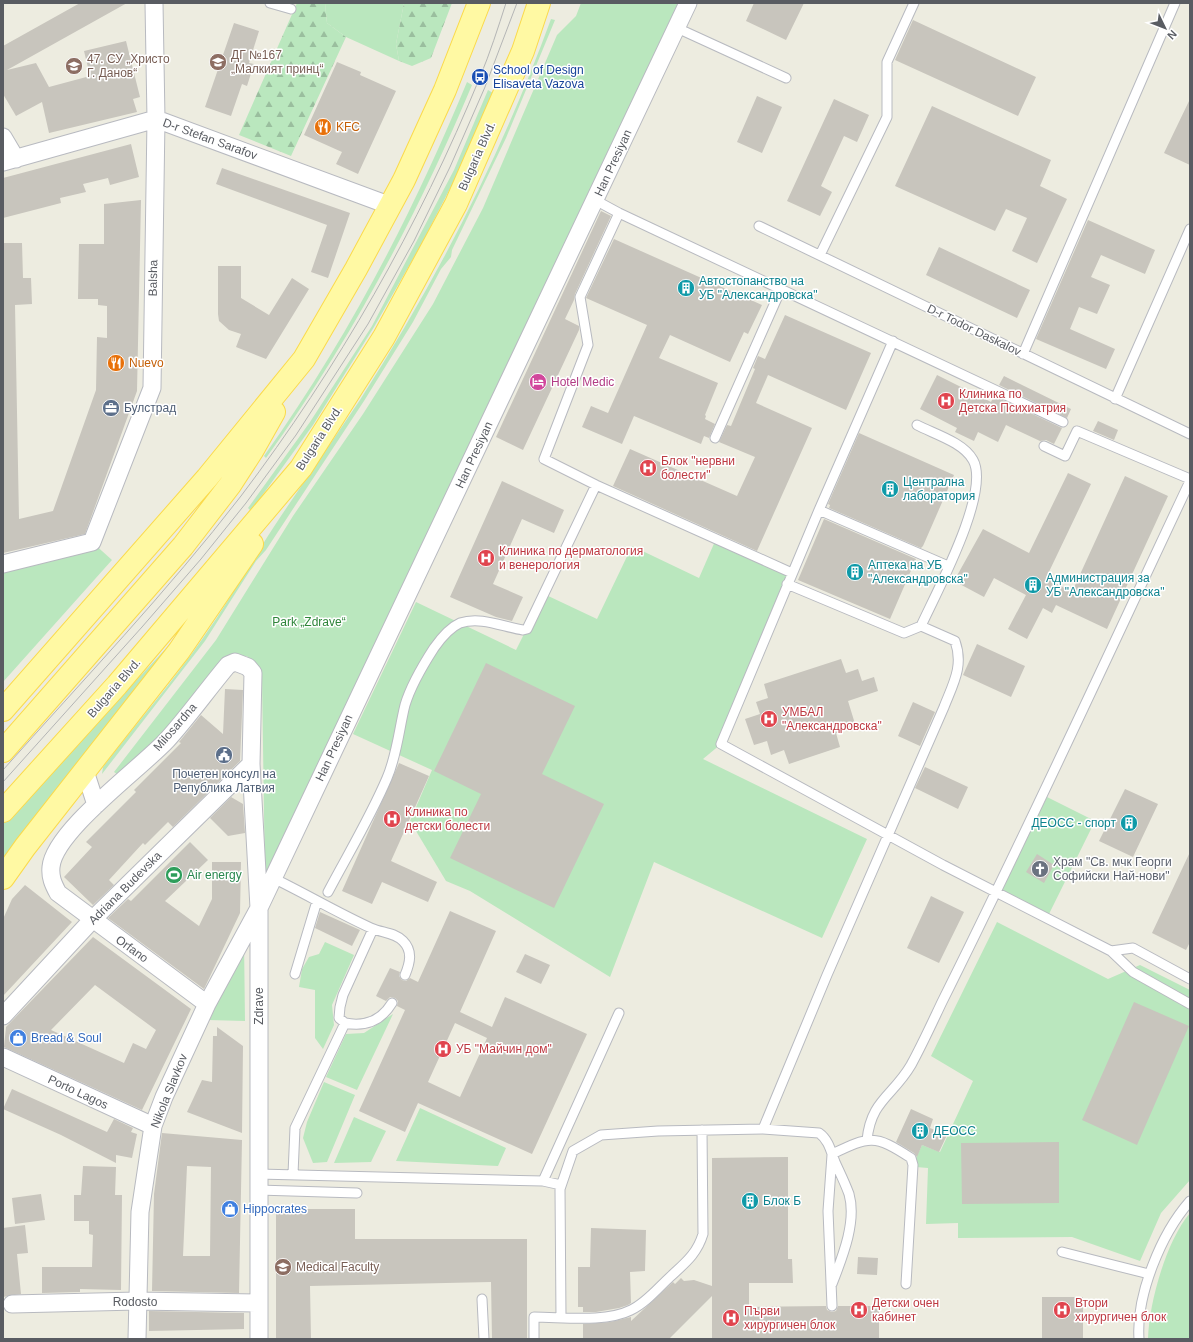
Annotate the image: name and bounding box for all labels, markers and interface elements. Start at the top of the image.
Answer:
north arrow [1145,8,1185,48]
text: N [1165,28,1179,42]
place label: ДГ №167 „Малкият принц“ [231,48,323,76]
place label: 47. СУ „Христо Г. Данов“ [87,52,170,80]
school or university icon: ДГ №167 „Малкият принц“ [208,52,228,72]
school or university icon: 47. СУ „Христо Г. Данов“ [64,56,84,76]
place label: School of Design Elisaveta Vazova [493,63,584,91]
bus stop icon: School of Design Elisaveta Vazova [470,67,490,87]
street label: D-r Stefan Sarafov [161,115,259,163]
restaurant icon: KFC [313,117,333,137]
street label: Bulgaria Blvd. [456,119,498,193]
place label: KFC [336,120,360,134]
street label: Han Presiyan [591,127,635,199]
street label: Balsha [146,259,160,296]
place label: Автостопанство на УБ "Александровска" [699,274,818,302]
building icon: Автостопанство на УБ "Александровска" [676,278,696,298]
street label: D-r Todor Daskalov [925,301,1023,359]
restaurant icon: Nuevo [106,353,126,373]
place label: Nuevo [129,356,164,370]
hotel icon: Hotel Medic [528,372,548,392]
place label: Hotel Medic [551,375,614,389]
place label: Клиника по Детска Психиатрия [959,387,1066,415]
hospital icon: Клиника по Детска Психиатрия [936,391,956,411]
office icon: Булстрад [101,398,121,418]
place label: Булстрад [124,401,176,415]
street label: Bulgaria Blvd. [293,403,345,473]
street label: Han Presiyan [452,419,496,491]
place label: Блок "нервни болести" [661,454,735,482]
hospital icon: Блок "нервни болести" [638,458,658,478]
place label: Централна лаборатория [903,475,975,503]
building icon: Централна лаборатория [880,479,900,499]
place label: Клиника по дерматология и венерология [499,544,643,572]
hospital icon: Клиника по дерматология и венерология [476,548,496,568]
place label: Аптека на УБ "Александровска" [868,558,968,586]
building icon: Аптека на УБ "Александровска" [845,562,865,582]
place label: Администрация за УБ "Александровска" [1046,571,1165,599]
building icon: Администрация за УБ "Александровска" [1023,575,1043,595]
park label: Park „Zdrave“ [272,615,346,629]
street label: Bulgaria Blvd. [84,655,144,721]
street label: Milosardna [150,700,200,754]
place label: УМБАЛ "Александровска" [782,705,882,733]
hospital icon: УМБАЛ "Александровска" [759,709,779,729]
street label: Han Presiyan [312,712,356,784]
public building icon: Почетен консул на Република Латвия [214,745,234,765]
place label: Почетен консул на Република Латвия [172,767,276,795]
place label: Клиника по детски болести [405,805,490,833]
hospital icon: Клиника по детски болести [382,809,402,829]
building icon: ДЕОСС - спорт [1119,813,1139,833]
place label: ДЕОСС - спорт [1031,816,1116,830]
street label: Adriana Budevska [86,848,165,927]
place label: Храм "Св. мчк Георги Софийски Най-нови" [1053,855,1172,883]
church icon: Храм "Св. мчк Георги Софийски Най-нови" [1030,859,1050,879]
sports icon: Air energy [164,865,184,885]
place label: Air energy [187,868,242,882]
street label: Orfano [113,933,151,966]
street label: Zdrave [252,987,266,1025]
shop icon: Bread & Soul [8,1028,28,1048]
place label: Bread & Soul [31,1031,102,1045]
hospital icon: УБ "Майчин дом" [433,1039,453,1059]
place label: УБ "Майчин дом" [456,1042,552,1056]
street label: Nikola Slavkov [148,1052,190,1130]
street label: Porto Lagos [46,1072,110,1112]
building icon: ДЕОСС [910,1121,930,1141]
place label: ДЕОСС [933,1124,976,1138]
building icon: Блок Б [740,1191,760,1211]
place label: Блок Б [763,1194,801,1208]
shop icon: Hippocrates [220,1199,240,1219]
place label: Hippocrates [243,1202,307,1216]
school or university icon: Medical Faculty [273,1257,293,1277]
place label: Medical Faculty [296,1260,379,1274]
street label: Rodosto [113,1295,158,1309]
place label: Детски очен кабинет [872,1296,939,1324]
place label: Втори хирургичен блок [1075,1296,1167,1324]
hospital icon: Детски очен кабинет [849,1300,869,1320]
hospital icon: Втори хирургичен блок [1052,1300,1072,1320]
place label: Първи хирургичен блок [744,1304,836,1332]
hospital icon: Първи хирургичен блок [721,1308,741,1328]

